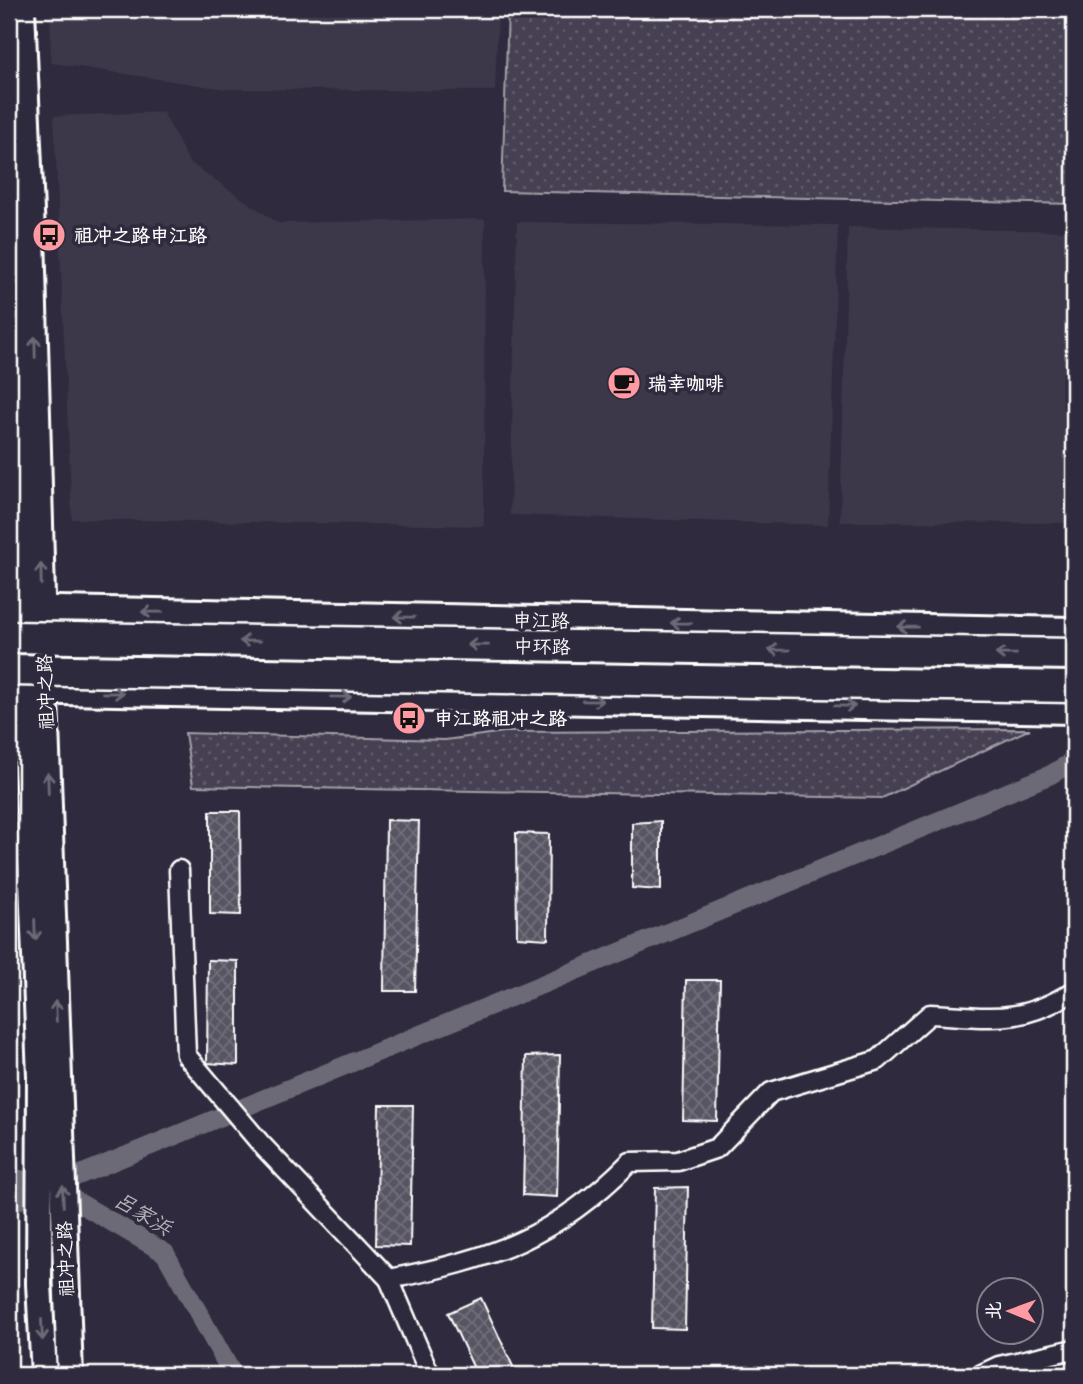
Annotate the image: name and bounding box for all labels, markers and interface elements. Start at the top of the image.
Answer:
bus stop icon: 祖冲之路申江路 [30,216,68,254]
place label: 祖冲之路申江路 [74,220,207,248]
one-way arrow [29,336,42,359]
cafe icon: 瑞幸咖啡 [605,364,643,402]
place label: 瑞幸咖啡 [648,368,724,396]
one-way arrow [34,563,48,586]
one-way arrow [141,605,164,619]
street label: 申江路 [512,605,570,633]
one-way arrow [393,610,416,624]
one-way arrow [669,616,692,629]
one-way arrow [897,621,920,634]
street label: 中环路 [513,631,571,659]
one-way arrow [239,634,262,648]
one-way arrow [466,638,489,651]
one-way arrow [767,643,790,657]
one-way arrow [995,647,1018,660]
street label: 祖冲之路 [29,654,59,731]
one-way arrow [102,686,125,699]
one-way arrow [329,690,352,704]
one-way arrow [581,694,604,708]
bus stop icon: 申江路祖冲之路 [390,699,428,737]
one-way arrow [833,699,856,713]
place label: 申江路祖冲之路 [434,703,567,731]
one-way arrow [42,772,55,795]
one-way arrow [28,918,41,941]
one-way arrow [50,999,63,1022]
water label: 吕家浜 [109,1182,180,1243]
one-way arrow [57,1185,70,1208]
street label: 祖冲之路 [49,1221,79,1298]
north arrow [974,1276,1044,1346]
text: 北 [978,1301,1006,1320]
one-way arrow [35,1318,48,1341]

